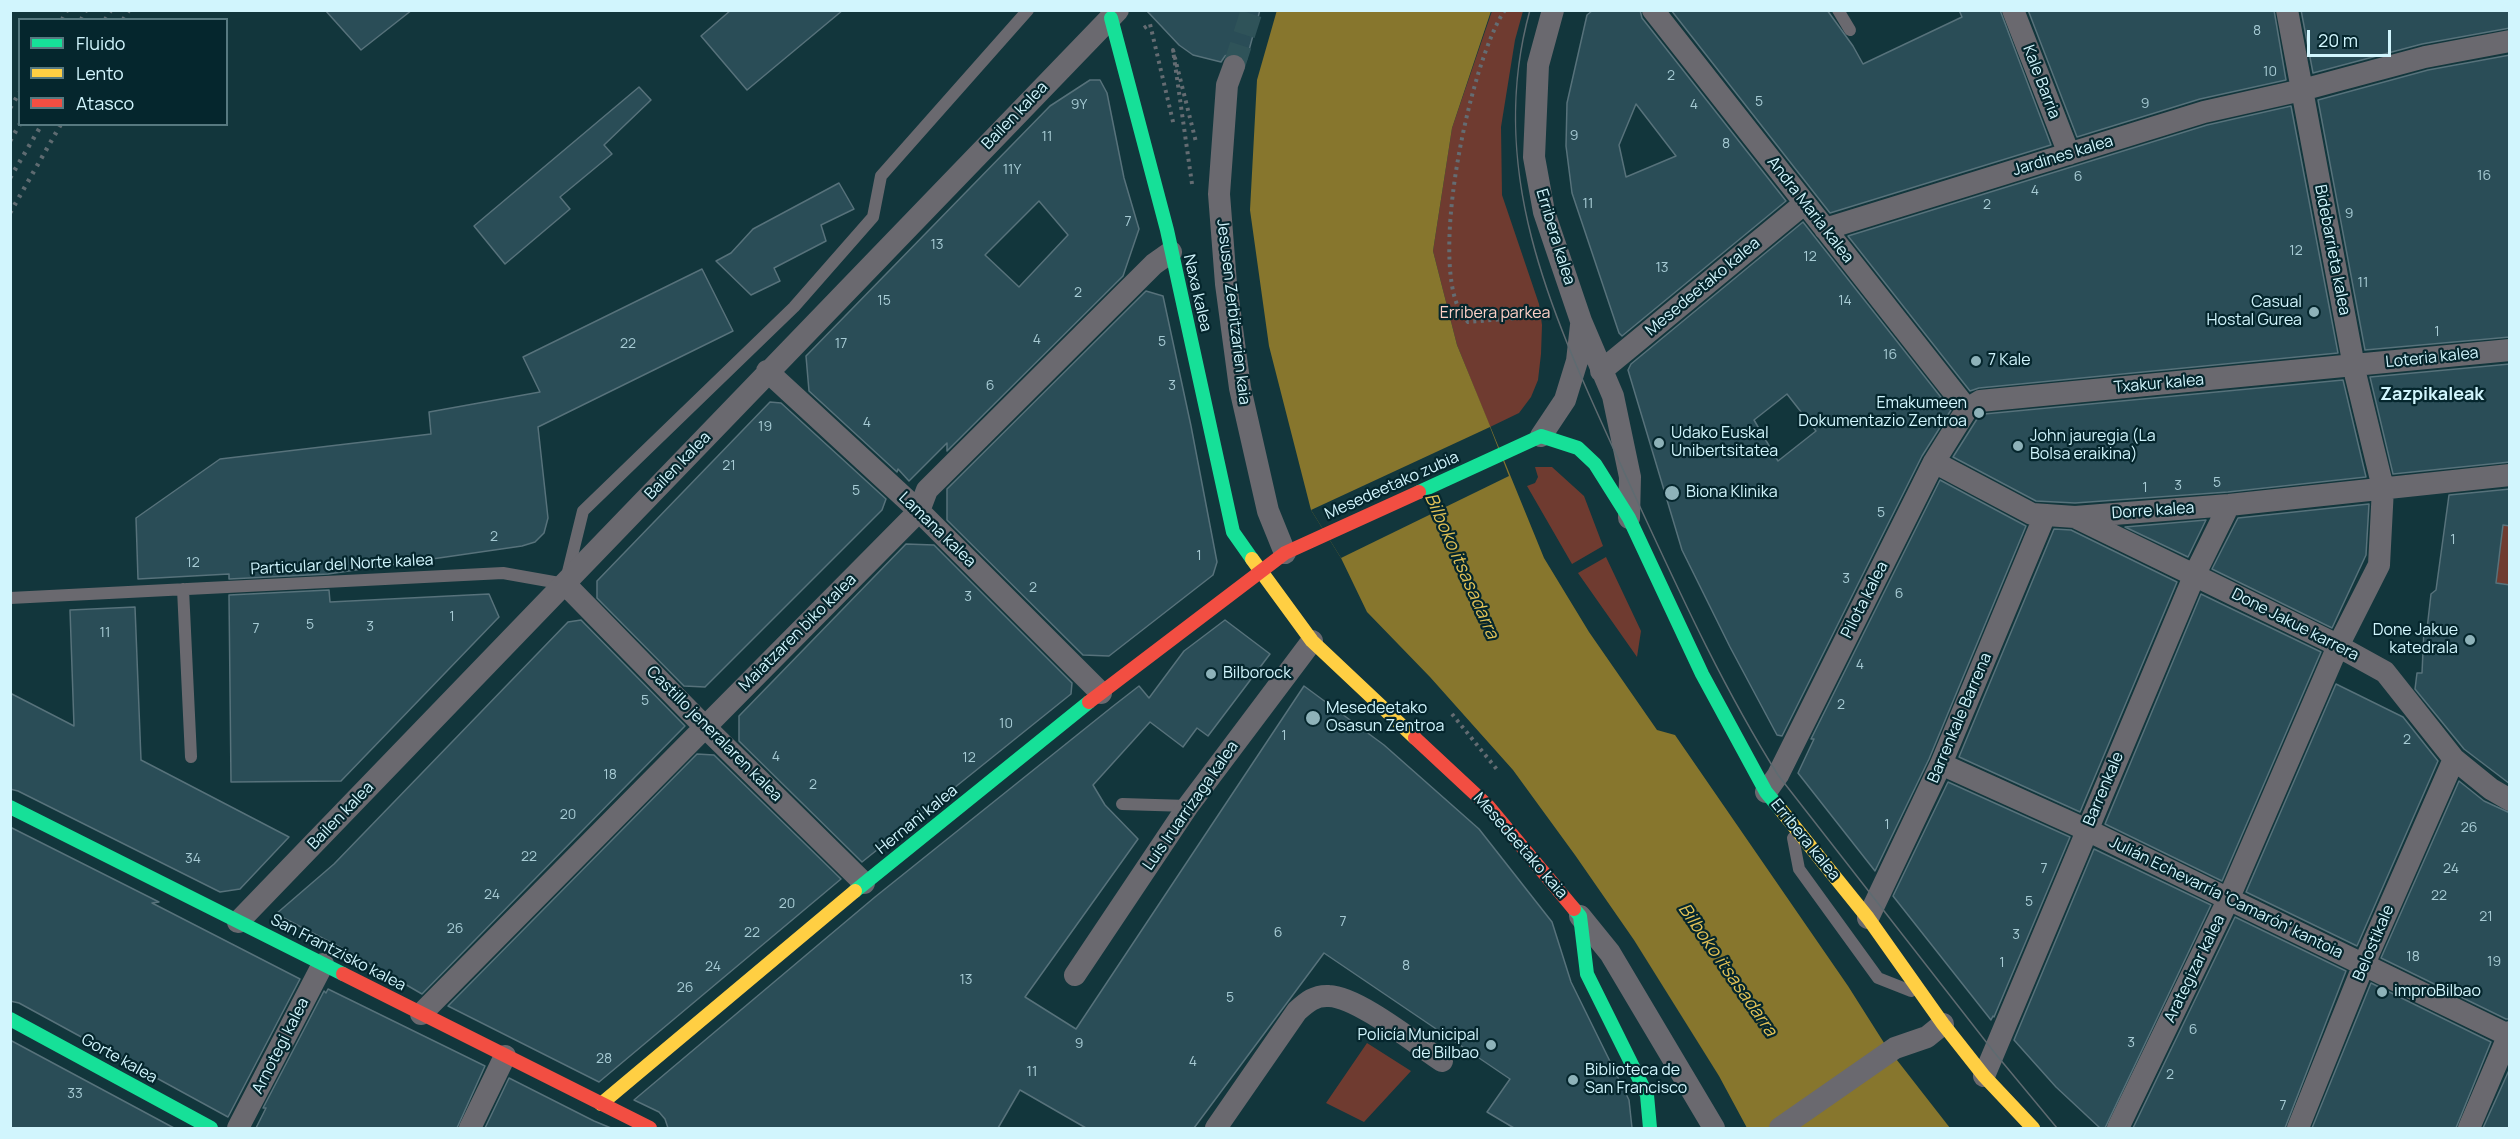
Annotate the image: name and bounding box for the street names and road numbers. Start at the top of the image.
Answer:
street label: Kale Barria [2018,42,2064,122]
street label: Bailen kalea [978,78,1052,154]
street label: Jardines kalea [2010,132,2116,180]
street label: Andra Maria kalea [1763,153,1857,267]
street label: Bidebarrieta kalea [2310,183,2354,317]
street label: Erribera kalea [1531,187,1579,287]
street label: Jesusen Zerbitzarien kaia [1212,218,1254,406]
street label: Mesedeetako kalea [1642,234,1764,340]
street label: Naxa kalea [1179,253,1215,333]
street label: Loteria kalea [2385,344,2479,372]
street label: Txakur kalea [2113,370,2205,398]
street label: Bailen kalea [641,428,715,504]
street label: Mesedeetako zubia [1322,448,1462,524]
street label: Lamana kalea [894,488,980,572]
street label: Dorre kalea [2111,499,2195,523]
street label: Particular del Norte kalea [250,551,434,579]
street label: Pilota kalea [1837,558,1893,642]
street label: Maiatzaren biko kalea [735,570,861,696]
street label: Done Jakue karrera [2228,585,2362,665]
street label: Barrenkale Barrena [1924,650,1996,786]
street label: Castillo jeneralaren kalea [642,662,786,806]
street label: Luis Iruarrizaga kalea [1139,738,1243,874]
street label: Barrenkale [2080,749,2128,829]
street label: Bailen kalea [304,778,378,854]
street label: Hernani kalea [872,781,962,859]
street label: Mesedeetako kaia [1469,789,1571,903]
street label: Erribera kalea [1766,795,1844,885]
street label: Julián Echevarría 'Camarón' kantoia [2106,833,2346,963]
street label: Belostikale [2349,902,2399,984]
street label: San Frantzisko kalea [267,911,409,995]
street label: Arategizar kalea [2161,912,2229,1026]
street label: Arnotegi kalea [249,995,313,1097]
street label: Gorte kalea [78,1030,160,1088]

